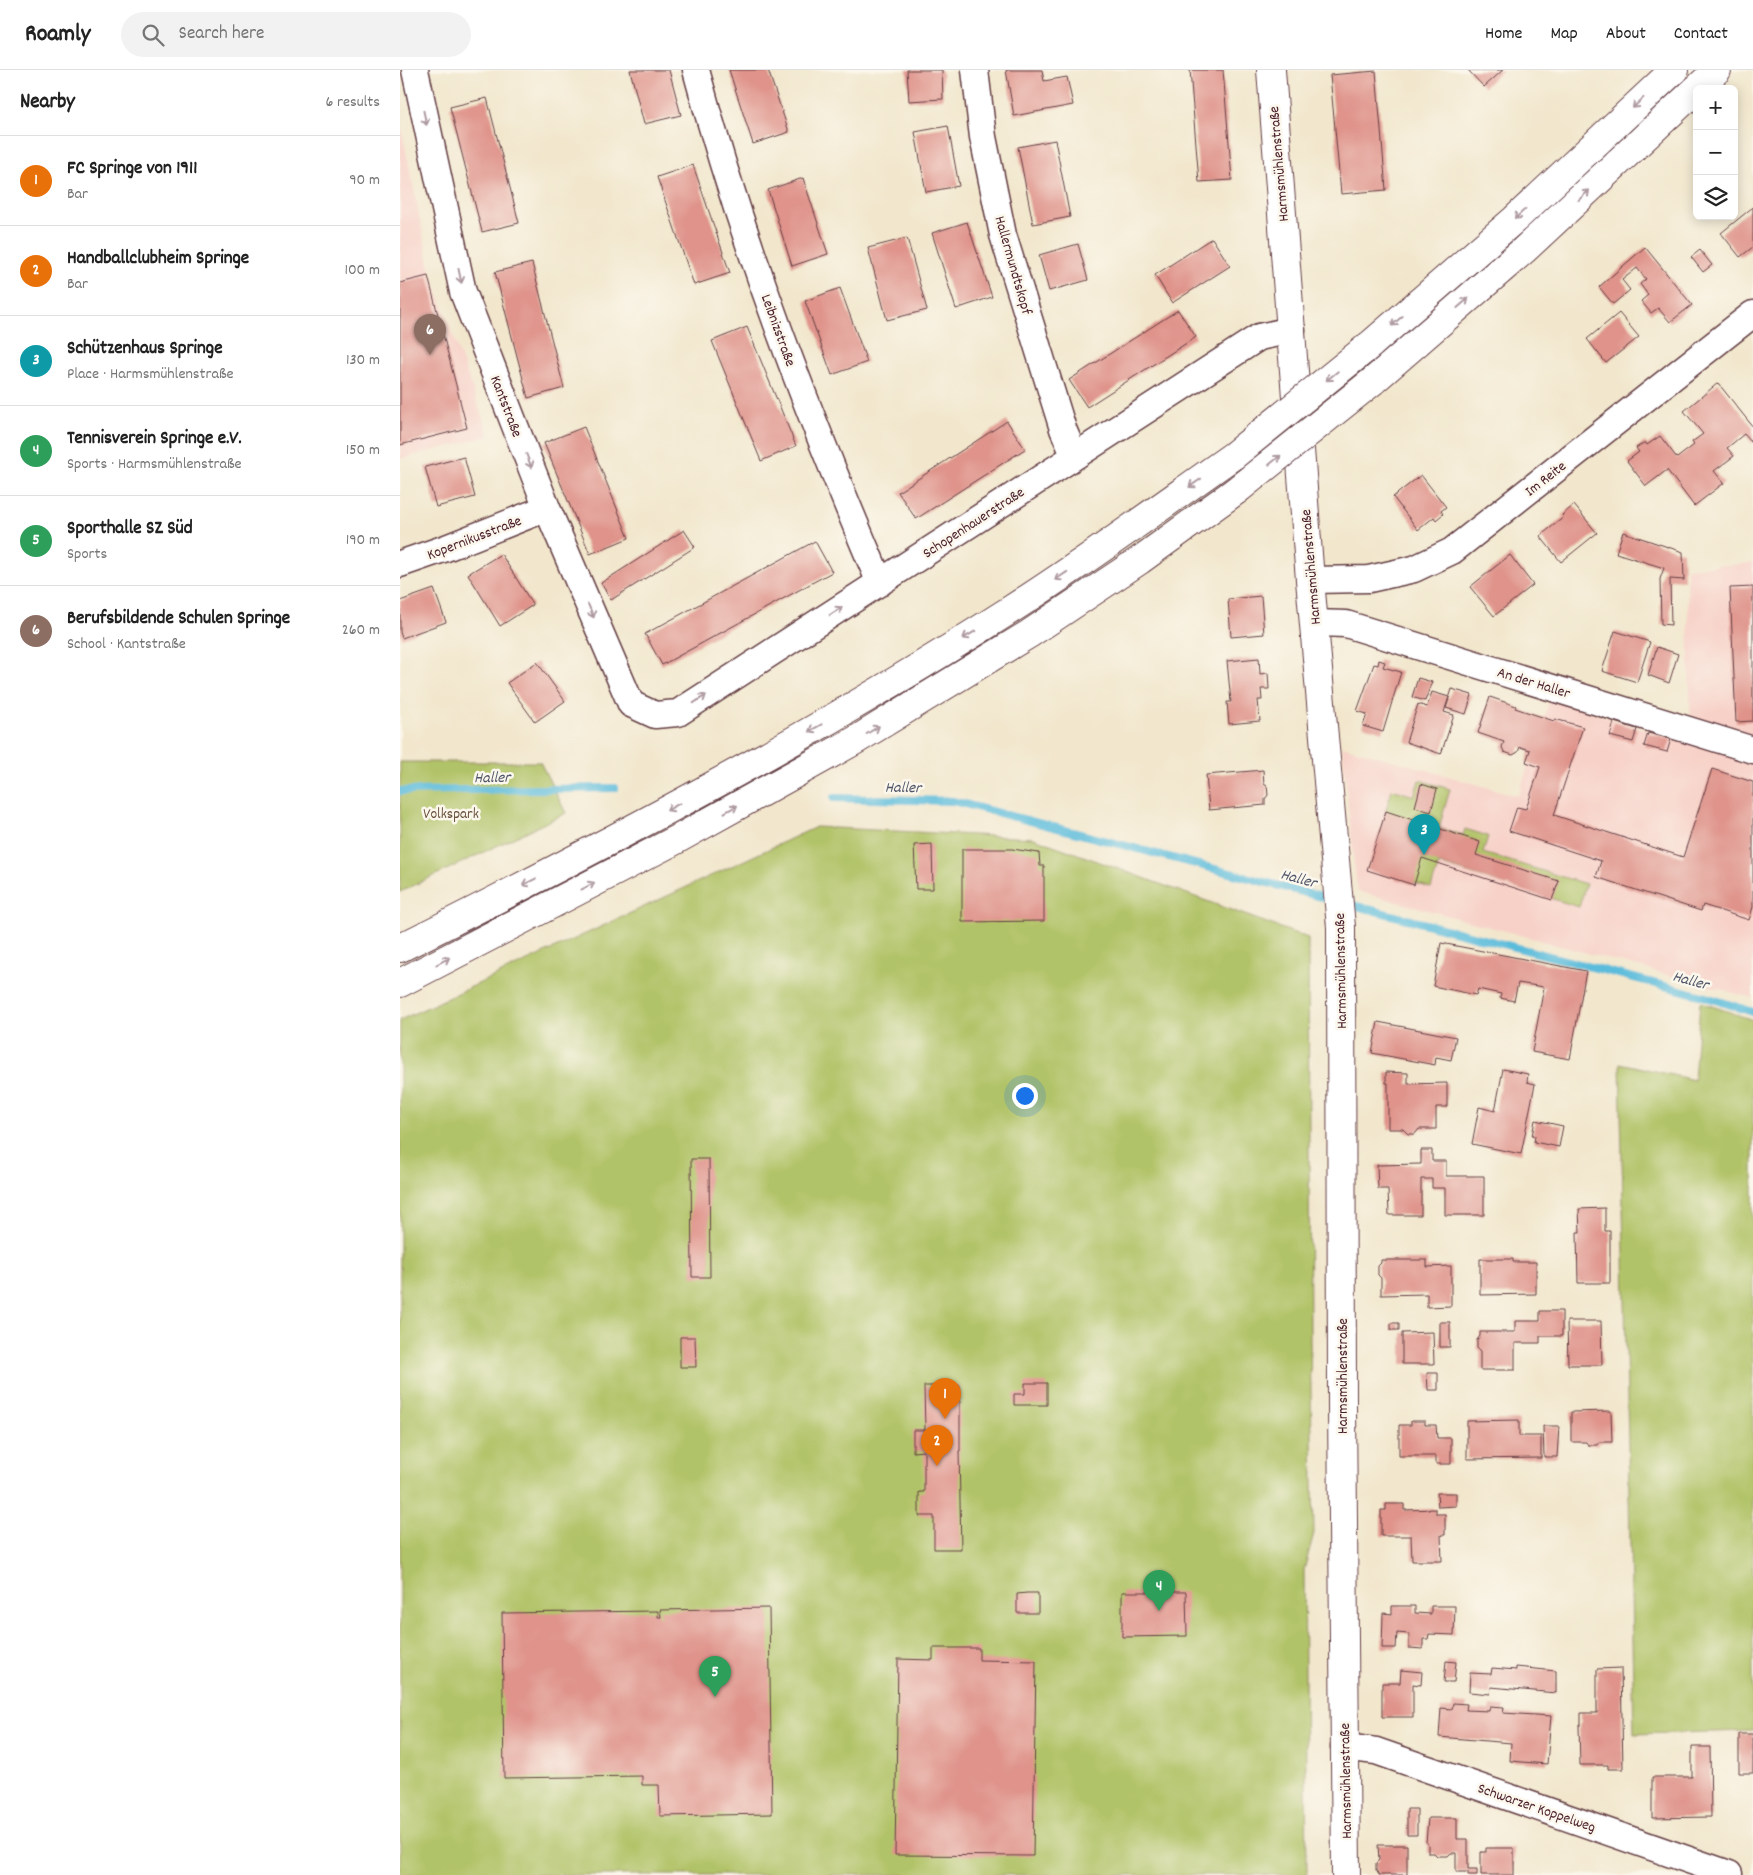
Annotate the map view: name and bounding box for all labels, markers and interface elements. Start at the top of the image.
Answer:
search box [121,12,471,57]
text: Roamly [25,18,91,52]
icon: search [139,21,167,49]
text: Search here [179,21,264,48]
text: Home [1485,22,1522,47]
text: Map [1550,22,1578,47]
text: About [1606,22,1646,47]
text: Contact [1674,22,1728,47]
map controls [1693,85,1738,220]
button: + [1693,85,1738,130]
text: Nearby [20,88,75,118]
text: 6 results [325,91,380,114]
one-way arrow [1632,97,1645,109]
street label: Harmsmühlenstraße [1264,105,1296,222]
one-way arrow [421,109,430,125]
button: − [1693,130,1738,175]
text: FC Springe von 1911 [67,156,197,183]
text: 1 [34,169,38,192]
text: 90 m [349,169,380,192]
button: layers [1693,175,1738,220]
text: Bar [67,183,88,206]
one-way arrow [1577,189,1590,200]
one-way arrow [1513,208,1526,220]
street label: Hallermundtskopf [987,214,1037,318]
text: Handballclubheim Springe [67,246,249,273]
text: 2 [33,259,40,282]
text: 100 m [344,259,380,282]
one-way arrow [456,268,465,284]
text: Bar [67,273,88,296]
street label: Leibnizstraße [754,291,801,370]
one-way arrow [1456,297,1469,309]
pin: 6 [414,314,446,355]
one-way arrow [1391,316,1404,327]
text: Schützenhaus Springe [67,336,223,363]
text: 3 [32,349,40,372]
text: 130 m [346,349,380,372]
text: Place · Harmsmühlenstraße [67,363,234,386]
one-way arrow [1325,371,1338,382]
street label: Kantstraße [483,373,527,441]
text: Tennisverein Springe e.V. [67,426,242,453]
text: 4 [33,439,39,462]
text: 150 m [346,439,380,462]
text: Sports · Harmsmühlenstraße [67,453,242,476]
one-way arrow [525,453,534,468]
one-way arrow [1268,454,1281,465]
street label: Im Reite [1521,456,1572,503]
one-way arrow [1188,478,1202,488]
street label: Schopenhauerstraße [919,482,1030,565]
street label: Harmsmühlenstraße [1296,508,1328,625]
street label: Kopernikusstraße [424,511,525,567]
text: Sporthalle SZ Süd [67,516,193,543]
text: 5 [32,529,40,552]
text: 190 m [346,529,380,552]
text: Sports [67,543,107,566]
one-way arrow [1055,571,1069,581]
one-way arrow [587,603,597,618]
text: Berufsbildende Schulen Springe [67,606,290,633]
one-way arrow [829,606,843,616]
text: 6 [32,619,40,642]
text: 260 m [342,619,380,642]
one-way arrow [963,631,977,641]
text: School · Kantstraße [67,633,186,656]
street label: An der Haller [1494,662,1573,706]
one-way arrow [692,694,706,704]
one-way arrow [809,724,823,734]
one-way arrow [865,725,879,735]
water label: Haller [474,767,512,790]
water label: Haller [885,777,923,800]
one-way arrow [666,803,681,812]
park label: Volkspark [423,804,479,826]
one-way arrow [723,804,738,814]
pin: 3 [1408,814,1440,855]
water label: Haller [1278,864,1321,896]
one-way arrow [522,878,537,887]
one-way arrow [580,881,595,891]
street label: Harmsmühlenstraße [1330,912,1354,1029]
one-way arrow [436,956,451,966]
water label: Haller [1670,966,1713,998]
your location [1012,1083,1038,1109]
street label: Harmsmühlenstraße [1333,1318,1355,1434]
pin: 1 [929,1378,961,1419]
pin: 2 [921,1425,953,1466]
pin: 4 [1143,1570,1175,1611]
pin: 5 [699,1656,731,1697]
street label: Harmsmühlenstraße [1335,1722,1359,1839]
street label: Schwarzer Koppelweg [1474,1778,1598,1839]

